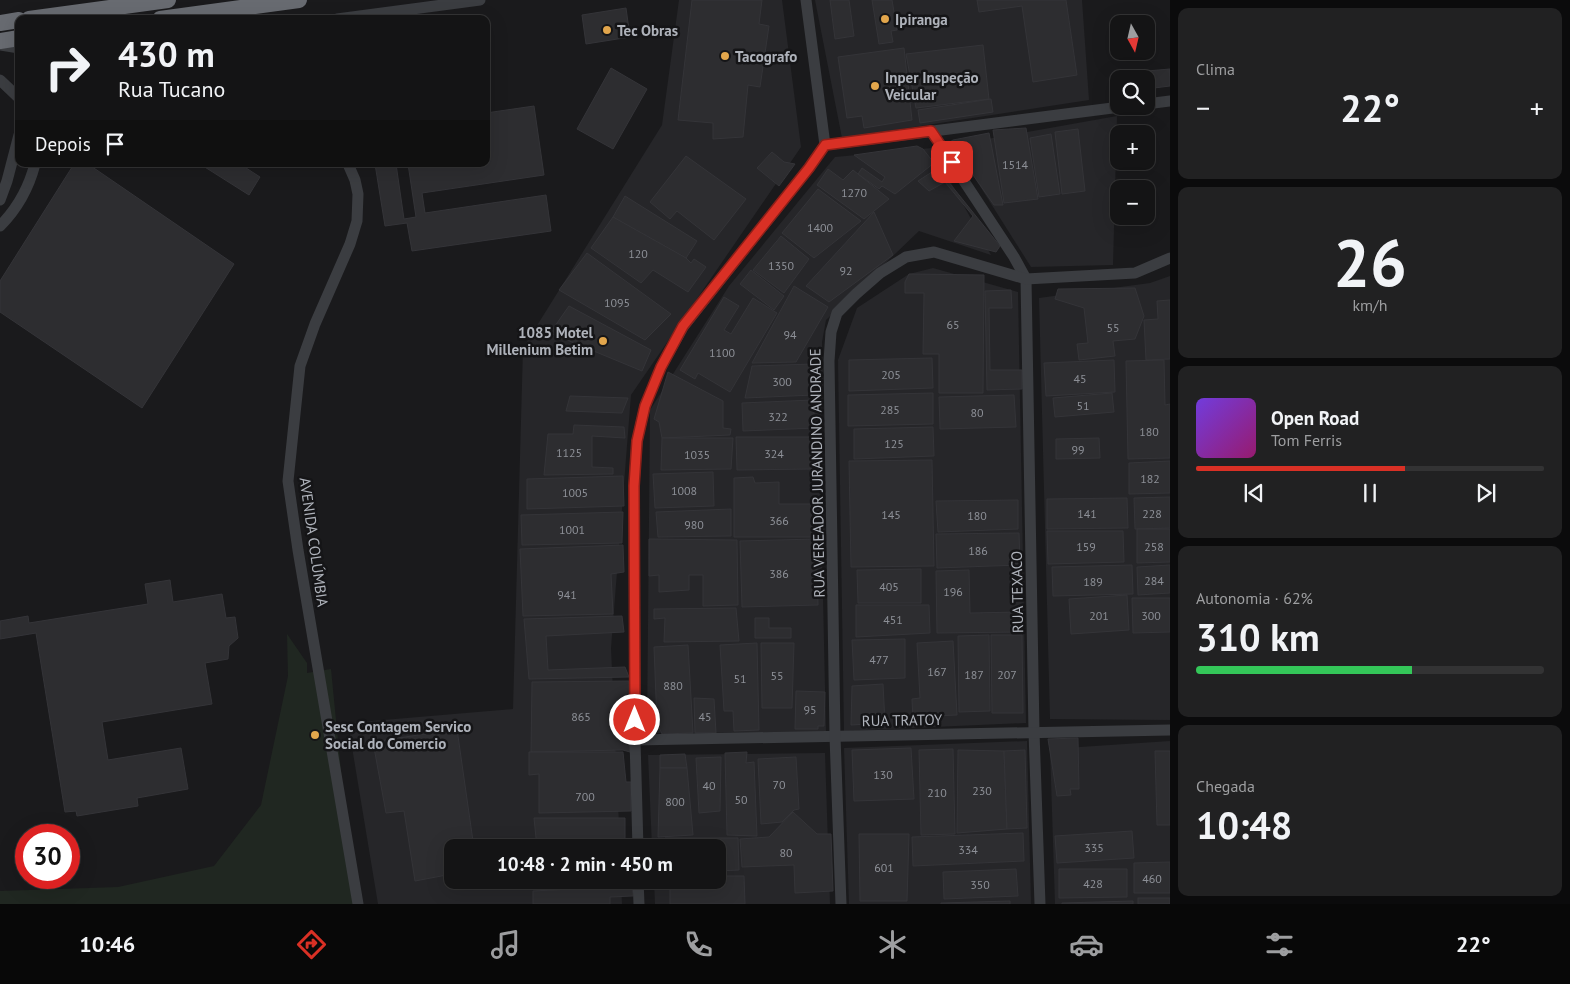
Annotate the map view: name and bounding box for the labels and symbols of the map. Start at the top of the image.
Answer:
place label: Ipiranga [895,10,948,29]
marker: Ipiranga [879,13,891,25]
north arrow [1110,15,1155,60]
place label: Tec Obras [617,21,678,40]
marker: Tec Obras [601,24,613,36]
place label: Tacografo [735,47,797,66]
marker: Tacografo [719,50,731,62]
place label: Inper Inspeção Veicular [884,68,979,104]
marker: Inper Inspeção Veicular [869,80,881,92]
pin [931,141,973,183]
house number: 1514 [1002,157,1029,172]
house number: 1270 [841,185,868,200]
house number: 1400 [807,220,834,235]
house number: 120 [628,246,648,261]
house number: 1350 [768,258,795,273]
house number: 92 [839,263,853,278]
house number: 1095 [604,295,630,310]
house number: 65 [946,317,960,332]
house number: 55 [1106,320,1120,335]
place label: 1085 Motel Millenium Betim [487,323,594,359]
house number: 94 [783,327,797,342]
marker: 1085 Motel Millenium Betim [597,335,609,347]
house number: 1100 [709,345,736,360]
street label: RUA VEREADOR JURANDINO ANDRADE [805,348,829,598]
house number: 205 [881,367,901,382]
house number: 45 [1073,371,1087,386]
house number: 300 [772,374,792,389]
house number: 51 [1076,398,1090,413]
house number: 285 [880,402,900,417]
house number: 80 [970,405,984,420]
house number: 322 [768,409,788,424]
house number: 180 [1139,424,1159,439]
house number: 125 [884,436,904,451]
house number: 99 [1071,442,1085,457]
house number: 1125 [556,445,582,460]
house number: 324 [764,446,784,461]
house number: 1035 [684,447,710,462]
house number: 182 [1140,471,1160,486]
street label: AVENIDA COLÚMBIA [296,476,333,608]
house number: 1008 [671,483,697,498]
house number: 1005 [562,485,588,500]
house number: 141 [1077,506,1097,521]
house number: 228 [1142,506,1162,521]
house number: 145 [881,507,901,522]
house number: 180 [967,508,987,523]
house number: 366 [769,513,789,528]
house number: 980 [684,517,704,532]
house number: 1001 [559,522,585,537]
house number: 159 [1076,539,1096,554]
house number: 258 [1144,539,1164,554]
house number: 186 [968,543,988,558]
street label: RUA TEXACO [1007,551,1027,633]
house number: 386 [769,566,789,581]
house number: 284 [1144,573,1164,588]
house number: 189 [1083,574,1103,589]
house number: 405 [879,579,899,594]
house number: 196 [943,584,963,599]
house number: 941 [557,587,577,602]
house number: 201 [1089,608,1109,623]
house number: 300 [1141,608,1161,623]
house number: 451 [883,612,903,627]
house number: 477 [869,652,889,667]
house number: 167 [927,664,947,679]
house number: 187 [964,667,984,682]
house number: 207 [997,667,1017,682]
house number: 55 [770,668,784,683]
house number: 51 [733,671,747,686]
house number: 880 [663,678,683,693]
position arrow [608,693,660,745]
house number: 95 [803,702,817,717]
house number: 865 [571,709,591,724]
house number: 45 [698,709,712,724]
street label: RUA TRATOY [862,710,943,730]
place label: Sesc Contagem Servico Social do Comercio [325,717,471,753]
marker: Sesc Contagem Servico Social do Comercio [309,729,321,741]
house number: 130 [873,767,893,782]
house number: 70 [772,777,786,792]
house number: 40 [702,778,716,793]
house number: 230 [972,783,992,798]
house number: 210 [927,785,947,800]
house number: 700 [575,789,595,804]
house number: 50 [734,792,748,807]
house number: 800 [665,794,685,809]
speed limit sign: 30 [15,824,80,889]
house number: 335 [1084,840,1104,855]
house number: 334 [958,842,978,857]
house number: 80 [779,845,793,860]
house number: 601 [874,860,894,875]
house number: 460 [1142,871,1162,886]
house number: 428 [1083,876,1103,891]
house number: 350 [970,877,990,892]

